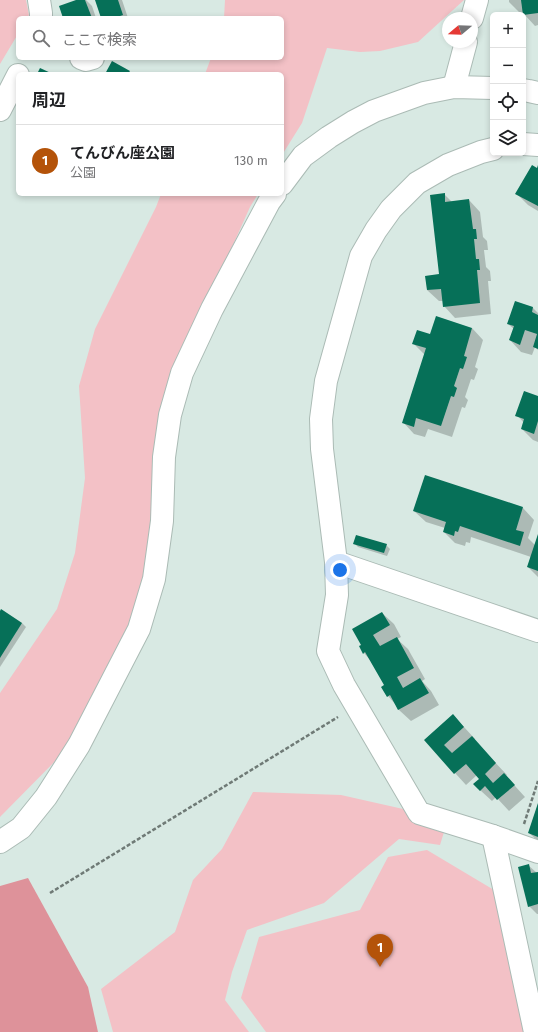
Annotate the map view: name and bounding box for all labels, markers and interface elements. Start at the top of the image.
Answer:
north arrow [442,12,478,48]
map controls [490,12,526,156]
button: + [490,12,526,48]
search box [16,16,284,60]
icon: search [30,27,52,49]
text: ここで検索 [62,31,137,49]
button: − [490,48,526,84]
button: locate [490,84,526,120]
text: 周辺 [32,90,66,111]
button: layers [490,120,526,156]
text: てんびん座公園 [70,144,175,162]
text: 1 [42,153,48,168]
text: 130 m [234,153,268,168]
text: 公園 [70,165,96,180]
your location [330,560,350,580]
pin: 1 [367,934,393,967]

